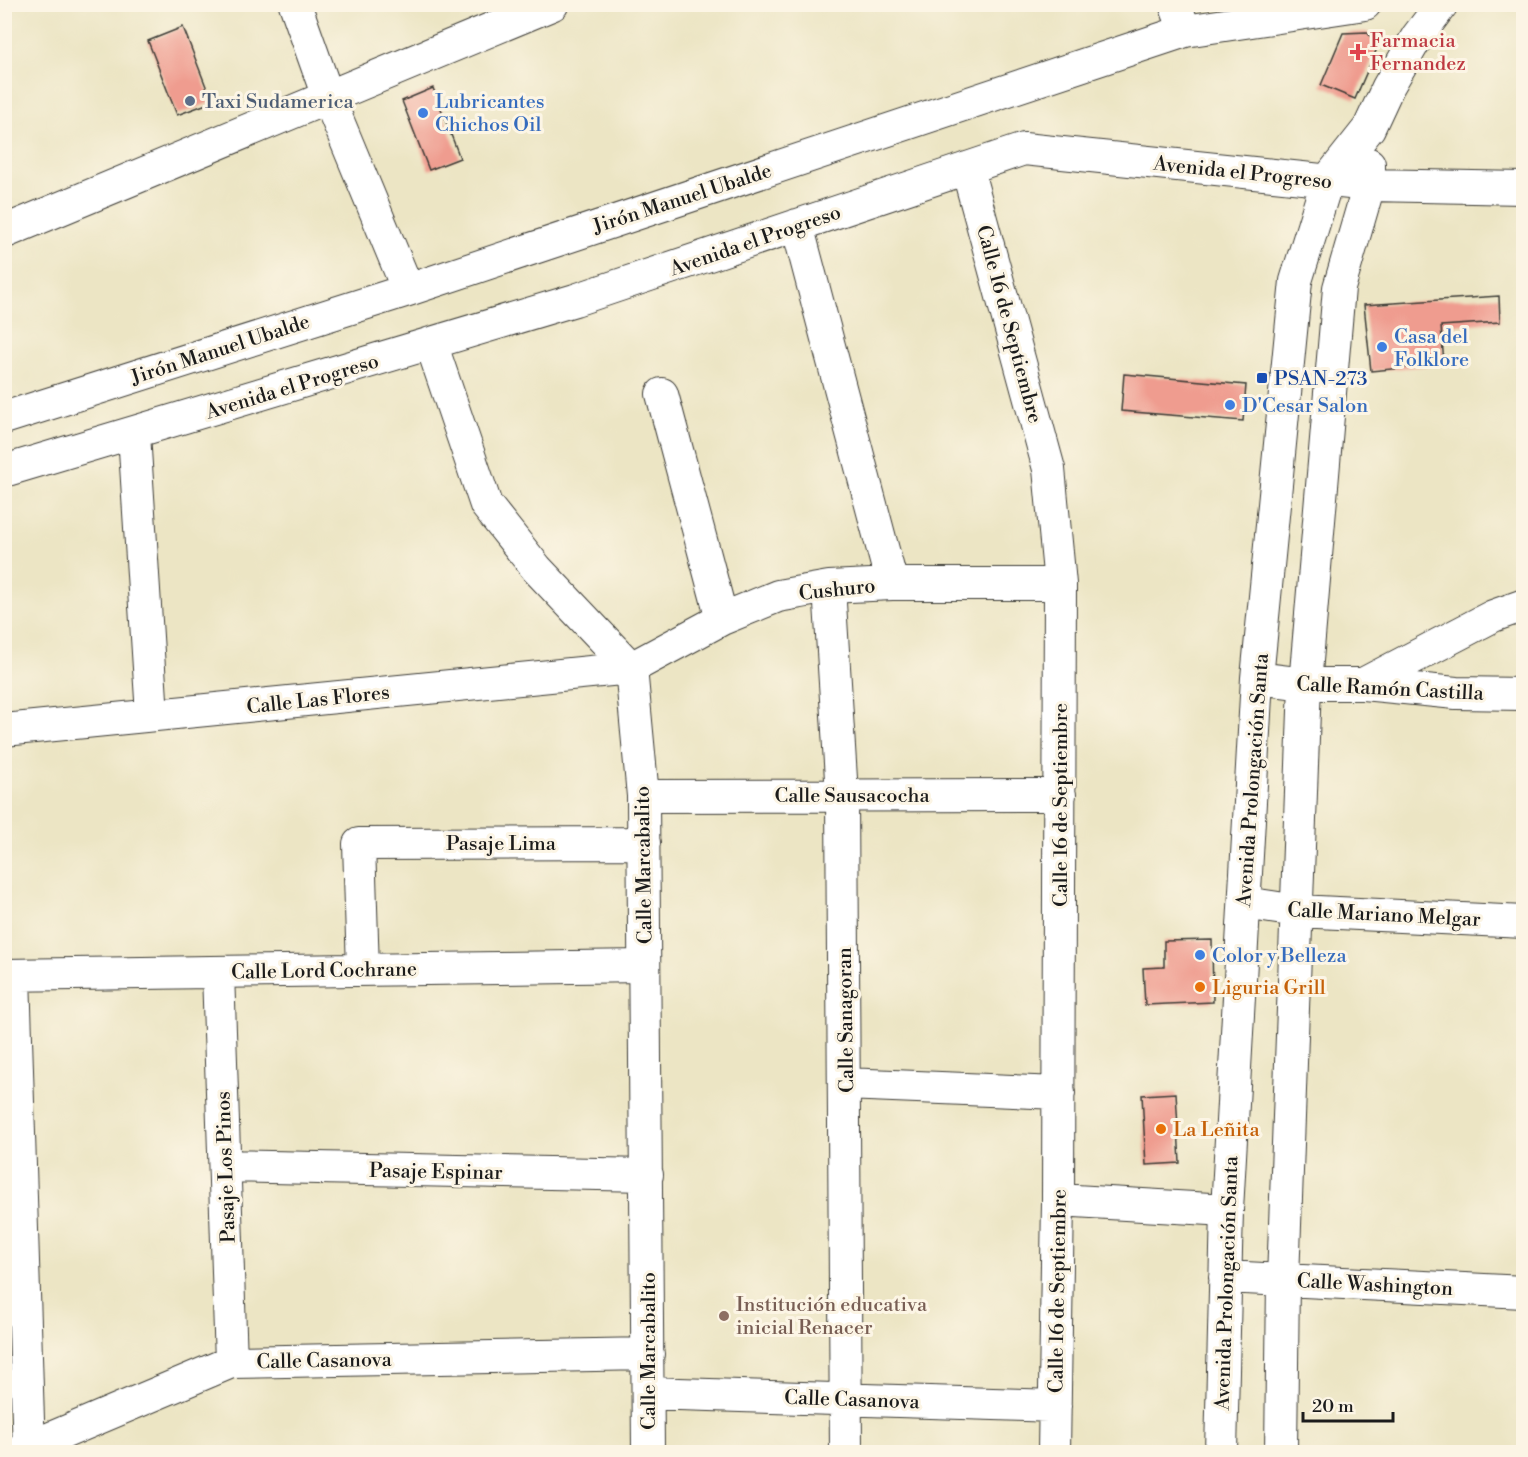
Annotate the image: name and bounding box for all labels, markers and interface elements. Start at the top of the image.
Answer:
place label: Farmacia Fernandez [1370,29,1466,77]
marker: Farmacia Fernandez [1351,45,1365,59]
place label: Taxi Sudamerica [202,90,355,115]
place label: Lubricantes Chichos Oil [435,90,545,138]
marker: Taxi Sudamerica [183,94,197,108]
marker: Lubricantes Chichos Oil [416,106,430,120]
street label: Avenida el Progreso [1151,152,1333,195]
street label: Jirón Manuel Ubalde [589,159,775,240]
street label: Avenida el Progreso [666,200,844,283]
street label: Calle 16 de Septiembre [970,223,1047,426]
street label: Jirón Manuel Ubalde [127,310,313,391]
place label: Casa del Folklore [1394,325,1469,373]
marker: Casa del Folklore [1375,340,1389,354]
street label: Avenida el Progreso [202,349,382,426]
place label: PSAN-273 [1274,367,1368,392]
marker: PSAN-273 [1255,371,1269,385]
place label: D'Cesar Salon [1242,394,1368,419]
marker: D'Cesar Salon [1223,398,1237,412]
street label: Cushuro [798,574,877,607]
street label: Avenida Prolongación Santa [1232,651,1275,909]
street label: Calle Ramón Castilla [1296,672,1485,707]
street label: Calle Las Flores [245,681,391,720]
street label: Calle 16 de Septiembre [1049,703,1074,907]
street label: Calle Sausacocha [774,784,930,809]
street label: Calle Marcabalito [631,786,658,944]
street label: Pasaje Lima [446,832,557,857]
street label: Calle Mariano Melgar [1287,898,1482,933]
place label: Color y Belleza [1212,944,1347,969]
street label: Calle Sanagoran [833,947,860,1093]
marker: Color y Belleza [1193,948,1207,962]
street label: Calle Lord Cochrane [231,957,417,986]
place label: Liguria Grill [1212,976,1326,1001]
marker: Liguria Grill [1193,980,1207,994]
street label: Pasaje Los Pinos [211,1091,242,1243]
place label: La Leñita [1173,1118,1260,1143]
marker: La Leñita [1154,1122,1168,1136]
street label: Avenida Prolongación Santa [1211,1155,1244,1412]
street label: Pasaje Espinar [369,1159,503,1186]
street label: Calle 16 de Septiembre [1044,1189,1073,1393]
street label: Calle Washington [1296,1269,1454,1302]
street label: Calle Marcabalito [637,1272,662,1430]
place label: Institución educativa inicial Renacer [736,1293,928,1341]
marker: Institución educativa inicial Renacer [717,1309,731,1323]
street label: Calle Casanova [256,1348,393,1375]
scale bar [1303,1385,1393,1423]
street label: Calle Casanova [784,1386,921,1415]
text: 20 m [1312,1395,1354,1418]

